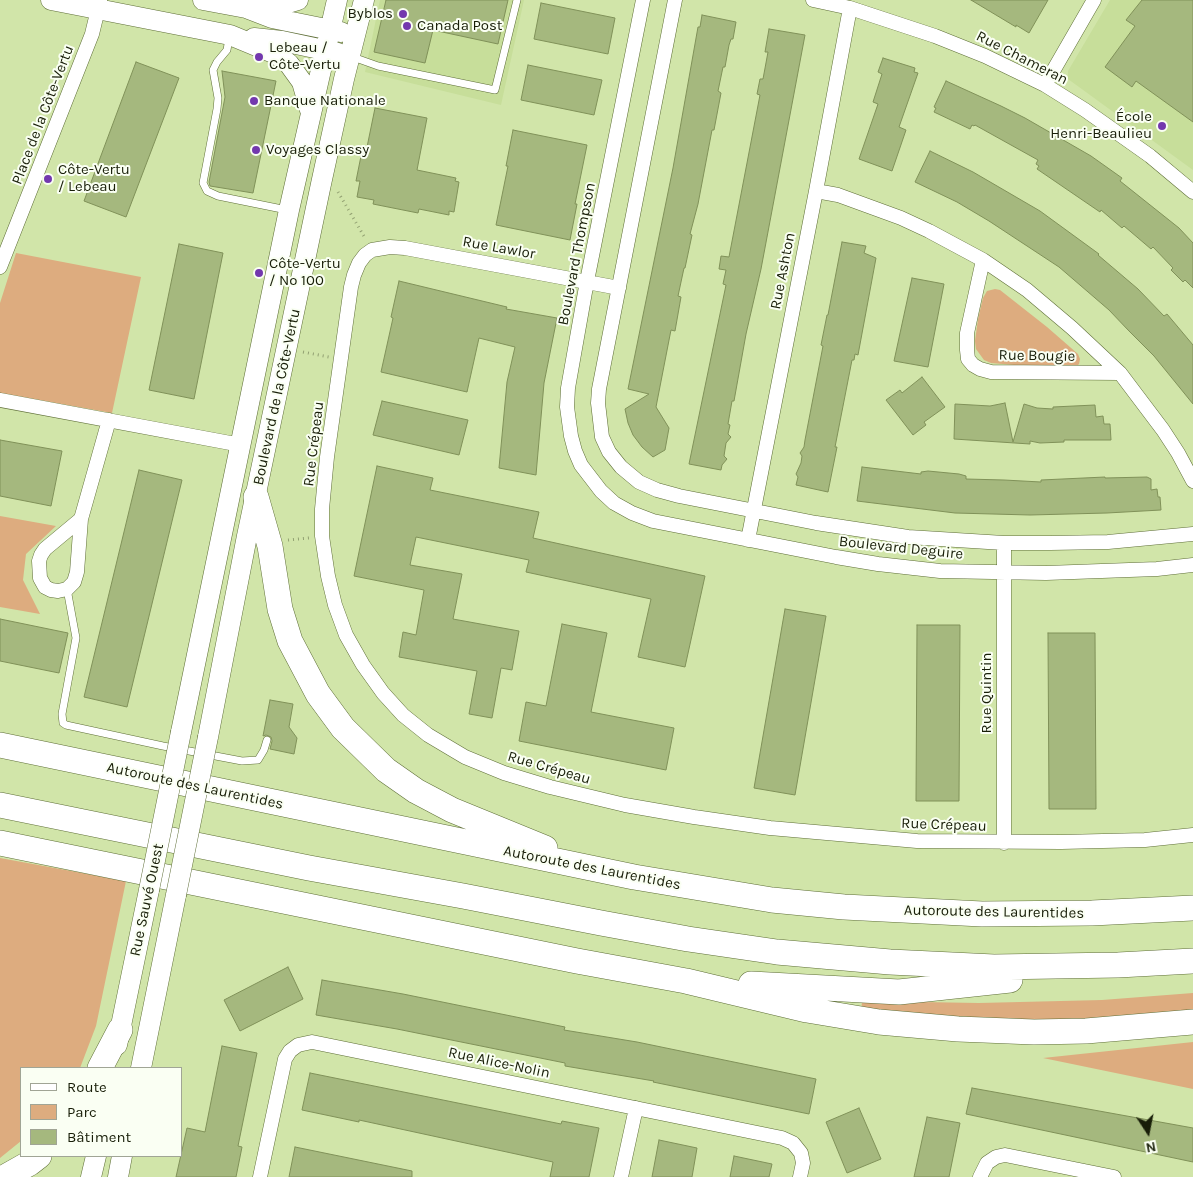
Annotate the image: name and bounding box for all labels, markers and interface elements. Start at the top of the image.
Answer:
place label: Byblos [348,5,393,23]
marker: Byblos [397,8,409,20]
place label: Canada Post [417,17,502,35]
marker: Canada Post [401,20,413,32]
street label: Rue Chameran [973,27,1071,89]
place label: Lebeau / Côte-Vertu [269,39,341,74]
street label: Place de la Côte-Vertu [8,43,78,187]
marker: Lebeau / Côte-Vertu [253,51,265,63]
place label: Banque Nationale [264,92,386,110]
marker: Banque Nationale [248,95,260,107]
place label: École Henri-Beaulieu [1050,108,1152,143]
marker: École Henri-Beaulieu [1156,120,1168,132]
place label: Voyages Classy [266,141,369,159]
marker: Voyages Classy [250,144,262,156]
place label: Côte-Vertu / Lebeau [58,161,130,196]
marker: Côte-Vertu / Lebeau [42,173,54,185]
street label: Boulevard Thompson [554,181,600,327]
street label: Rue Ashton [767,231,799,311]
street label: Rue Lawlor [461,233,537,263]
place label: Côte-Vertu / No 100 [269,255,341,290]
marker: Côte-Vertu / No 100 [253,267,265,279]
street label: Boulevard de la Côte-Vertu [249,307,305,487]
street label: Rue Bougie [998,346,1076,366]
street label: Rue Crépeau [300,400,328,488]
street label: Boulevard Deguire [838,533,964,563]
street label: Rue Quintin [978,652,996,734]
street label: Rue Crépeau [505,748,593,788]
street label: Autoroute des Laurentides [105,758,285,814]
street label: Rue Crépeau [901,815,987,835]
street label: Rue Sauvé Ouest [126,842,168,958]
street label: Autoroute des Laurentides [502,842,682,894]
street label: Autoroute des Laurentides [904,901,1084,923]
street label: Rue Alice-Nolin [446,1043,552,1083]
legend [20,1067,182,1157]
text: Route [67,1078,107,1096]
text: Parc [67,1103,97,1121]
north arrow [1123,1107,1173,1157]
text: Bâtiment [67,1128,131,1146]
text: N [1144,1138,1158,1157]

